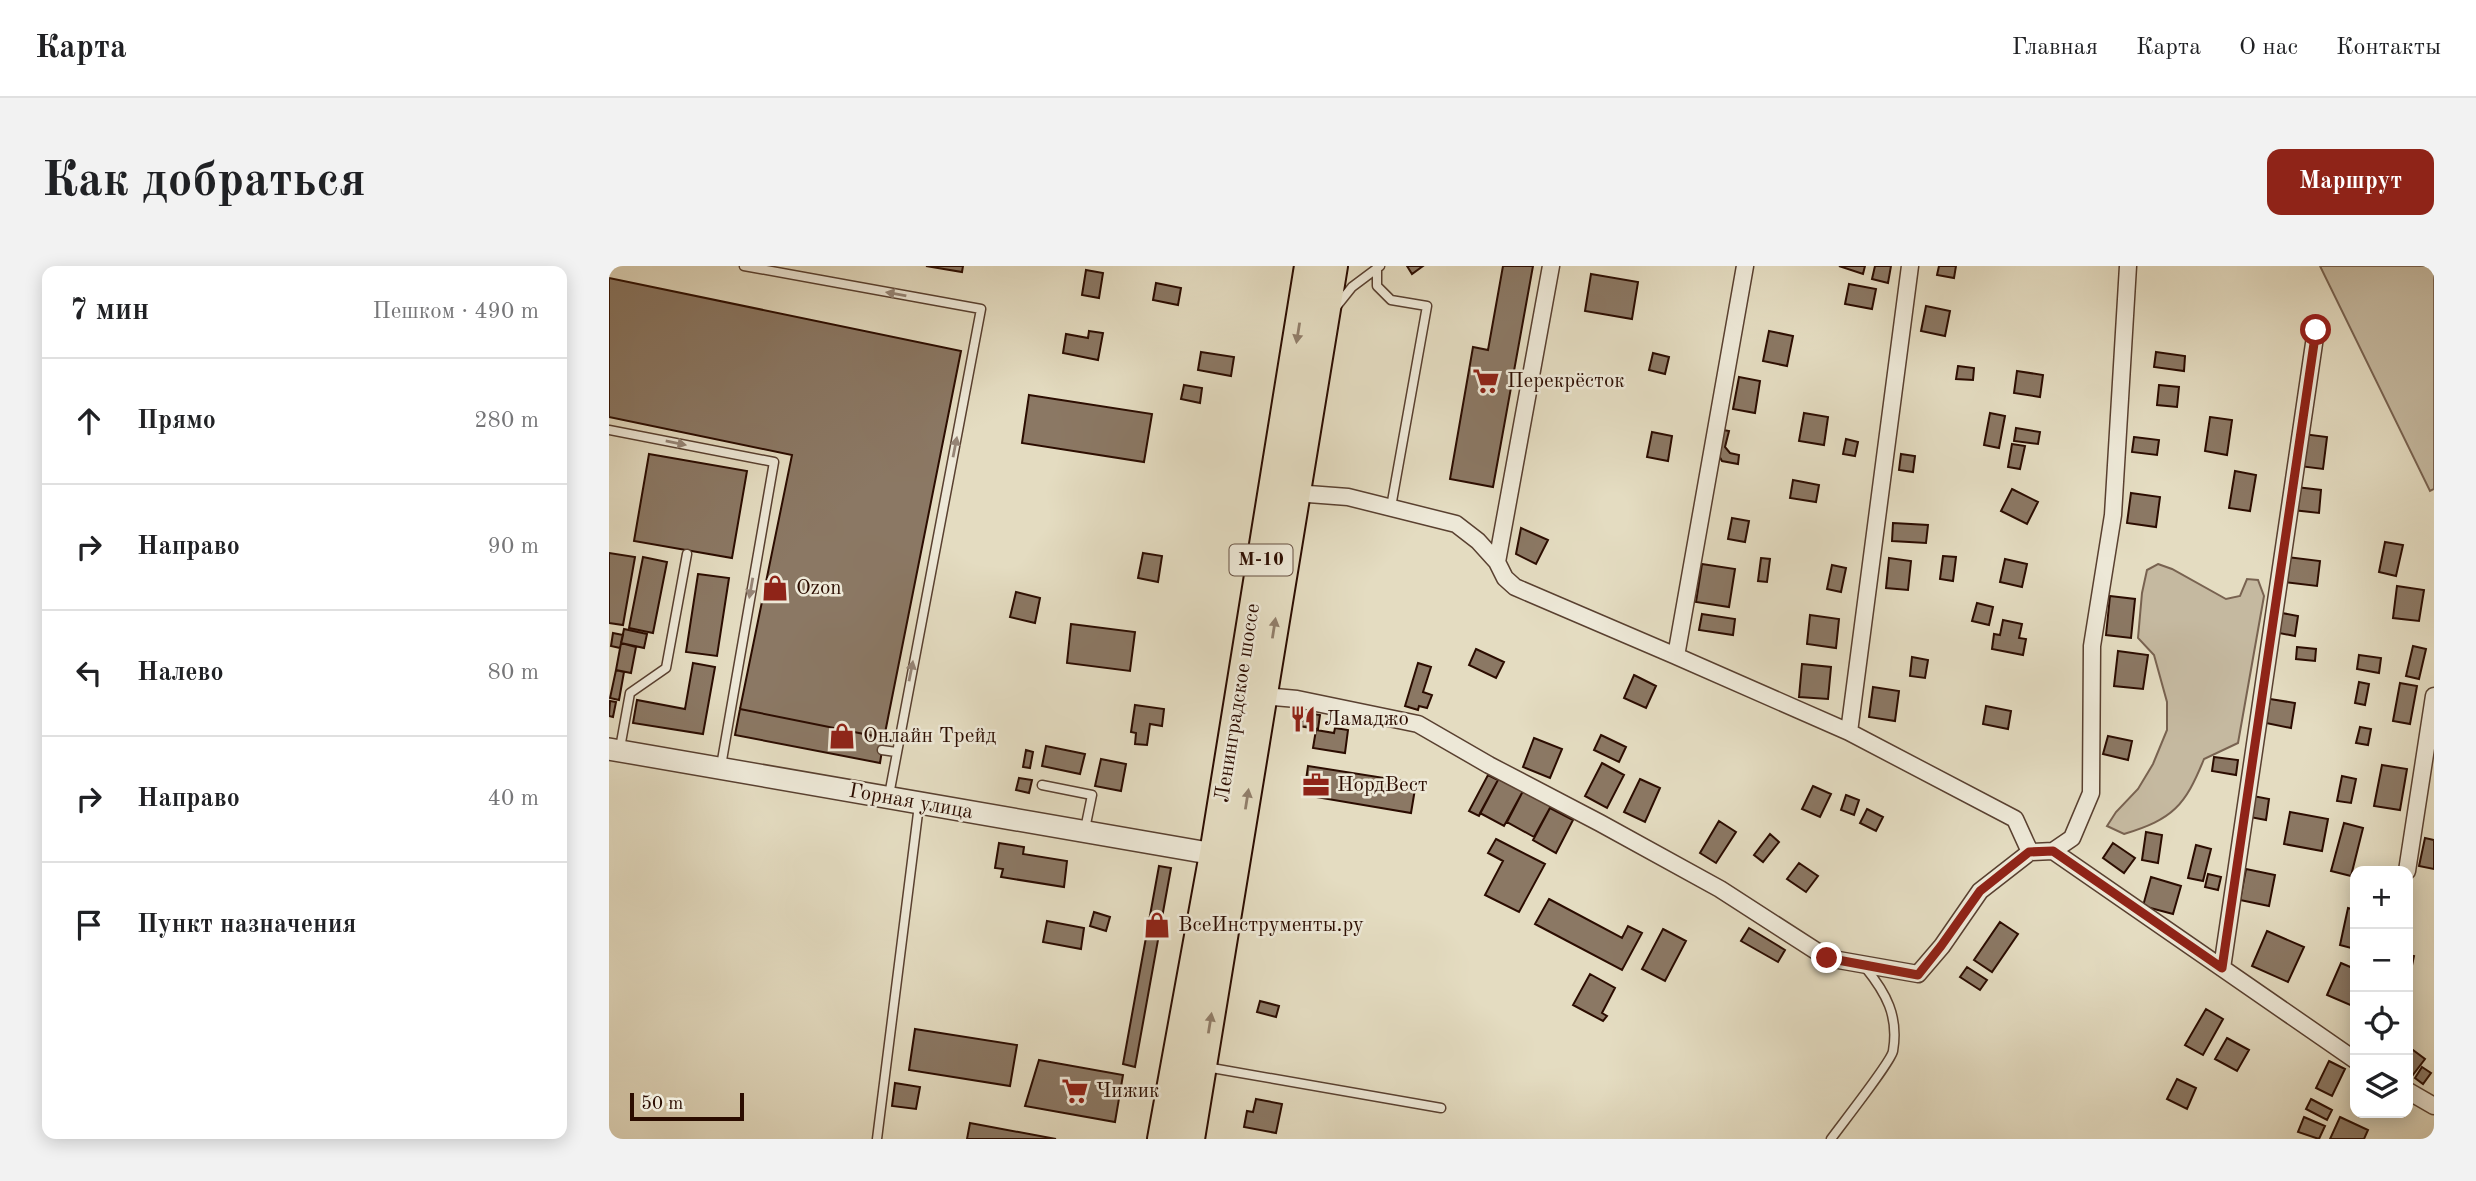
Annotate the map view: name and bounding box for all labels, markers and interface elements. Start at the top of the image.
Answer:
text: Карта [35,32,127,65]
text: Главная [2012,36,2098,60]
text: Карта [2136,36,2201,60]
text: О нас [2239,36,2298,60]
text: Контакты [2336,36,2441,60]
button: Маршрут [2267,149,2434,215]
text: Как добраться [42,158,366,207]
one-way arrow [885,288,907,299]
text: 7 мин [70,296,149,326]
text: Пешком · 490 m [373,300,539,323]
route start [2300,314,2331,345]
one-way arrow [1292,322,1303,344]
supermarket icon: Перекрёсток [1471,366,1501,396]
place label: Перекрёсток [1507,371,1625,392]
icon: ahead [70,402,108,440]
text: Прямо [137,408,216,434]
text: 280 m [474,409,539,432]
one-way arrow [949,436,960,458]
one-way arrow [665,438,687,449]
icon: right [70,528,108,566]
text: Направо [137,534,240,560]
text: 90 m [488,535,539,558]
road number: М-10 [1229,544,1293,576]
shop icon: Ozon [760,573,790,603]
one-way arrow [746,577,757,599]
place label: Ozon [796,578,842,599]
street label: Ленинградское шоссе [1212,602,1264,804]
one-way arrow [1268,617,1279,639]
icon: left [70,654,108,692]
text: Налево [137,660,224,686]
one-way arrow [906,660,917,682]
text: 80 m [488,661,539,684]
restaurant icon: Ламаджо [1288,704,1318,734]
place label: Ламаджо [1324,709,1409,730]
shop icon: Онлайн Трейд [827,721,857,751]
place label: Онлайн Трейд [863,726,997,747]
office icon: НордВест [1301,770,1331,800]
place label: НордВест [1337,775,1428,796]
icon: right [70,780,108,818]
street label: Горная улица [847,781,975,823]
text: Направо [137,786,240,812]
text: 40 m [488,787,539,810]
one-way arrow [1241,788,1252,810]
map controls [2350,866,2413,1118]
button: + [2350,866,2413,929]
icon: arrive [70,906,108,944]
shop icon: ВсеИнструменты.ру [1142,910,1172,940]
text: Пункт назначения [137,912,356,938]
place label: ВсеИнструменты.ру [1178,915,1364,936]
button: − [2350,929,2413,992]
route end [1811,942,1842,973]
button: locate [2350,992,2413,1055]
one-way arrow [1205,1012,1216,1034]
button: layers [2350,1055,2413,1118]
supermarket icon: Чижик [1060,1076,1090,1106]
place label: Чижик [1096,1081,1160,1102]
scale bar [630,1090,744,1122]
text: 50 m [641,1095,683,1114]

